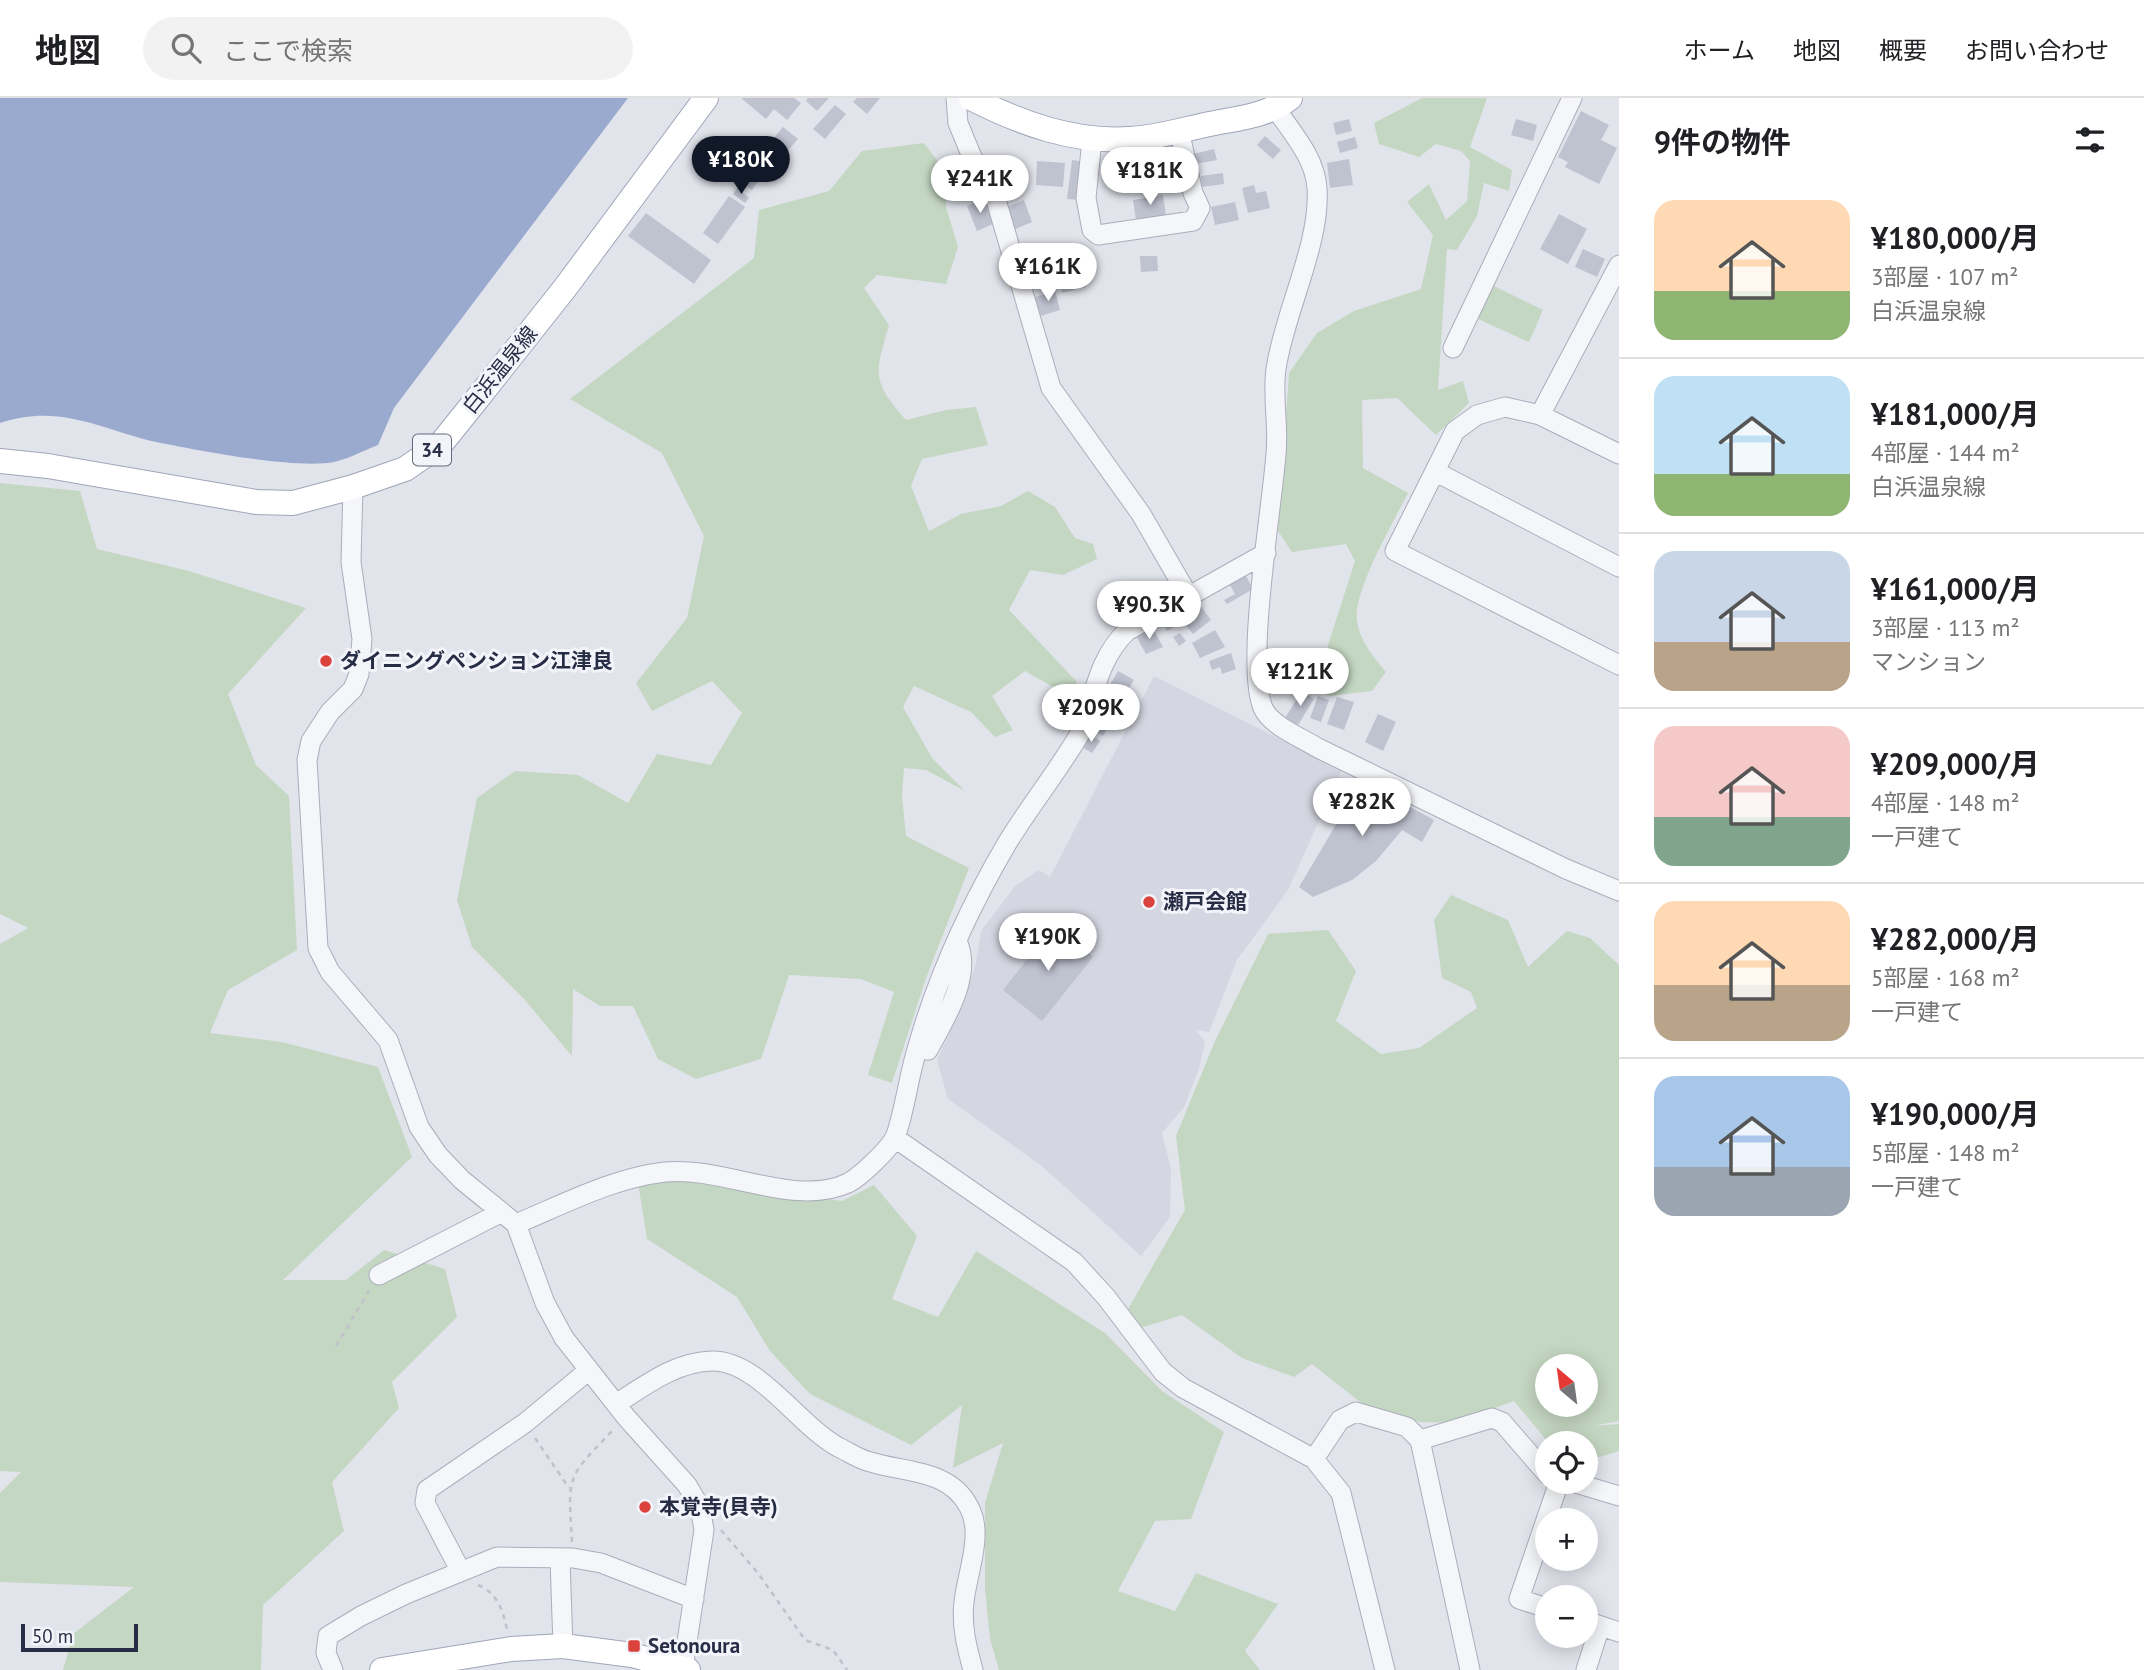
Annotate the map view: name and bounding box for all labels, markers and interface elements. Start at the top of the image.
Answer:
search box [143,17,633,80]
text: 地図 [35,28,101,71]
icon: search [167,29,205,67]
text: ここで検索 [223,34,353,67]
text: ホーム [1684,35,1755,66]
text: 地図 [1793,35,1841,66]
text: 概要 [1879,35,1927,66]
text: お問い合わせ [1965,35,2109,66]
icon: filters [2071,121,2109,159]
text: 9件の物件 [1654,122,1791,161]
pin: ¥180K [692,136,790,196]
text: ¥180K [708,144,774,173]
pin: ¥181K [1101,148,1199,207]
text: ¥181K [1117,155,1183,184]
pin: ¥241K [931,156,1029,215]
text: ¥241K [947,163,1013,192]
text: ¥180,000/月 [1871,218,2040,257]
icon: home [1710,228,1794,312]
pin: ¥161K [999,244,1097,303]
text: ¥161K [1015,251,1081,280]
text: 3部屋 · 107 m² [1871,262,2018,291]
text: 白浜温泉線 [1871,296,1986,325]
street label: 白浜温泉線 [456,320,543,419]
text: ¥181,000/月 [1871,394,2040,433]
icon: home [1710,404,1794,488]
road number: 34 [413,434,451,466]
text: 4部屋 · 144 m² [1871,438,2019,467]
text: 白浜温泉線 [1871,472,1986,501]
text: ¥161,000/月 [1871,569,2040,608]
icon: home [1710,579,1794,663]
pin: ¥90.3K [1092,582,1206,641]
text: ¥90.3K [1113,589,1185,618]
text: 3部屋 · 113 m² [1871,613,2019,642]
place label: ダイニングペンション江津良 [340,647,613,674]
text: マンション [1871,647,1986,676]
pin: ¥121K [1251,648,1349,708]
marker: ダイニングペンション江津良 [318,653,334,669]
text: ¥121K [1267,656,1333,685]
pin: ¥209K [1042,684,1140,744]
text: ¥209K [1058,692,1124,721]
text: ¥209,000/月 [1871,744,2040,783]
icon: home [1710,754,1794,838]
pin: ¥282K [1313,778,1411,838]
text: ¥282K [1329,786,1395,815]
text: 4部屋 · 148 m² [1871,788,2019,817]
text: 一戸建て [1871,822,1963,851]
place label: 瀬戸会館 [1163,888,1247,915]
marker: 瀬戸会館 [1141,894,1157,910]
pin: ¥190K [999,914,1097,973]
text: ¥282,000/月 [1871,919,2040,958]
text: ¥190K [1015,921,1081,950]
icon: home [1710,929,1794,1013]
text: 5部屋 · 168 m² [1871,963,2019,992]
text: 一戸建て [1871,997,1963,1026]
text: ¥190,000/月 [1871,1094,2040,1133]
icon: home [1710,1104,1794,1188]
text: 5部屋 · 148 m² [1871,1138,2019,1167]
text: 一戸建て [1871,1172,1963,1201]
north arrow [1535,1354,1598,1418]
map controls [1535,1354,1598,1648]
button: locate [1535,1431,1598,1494]
place label: 本覚寺(貝寺) [659,1493,778,1520]
marker: 本覚寺(貝寺) [637,1499,653,1515]
button: + [1535,1508,1598,1571]
button: − [1535,1585,1598,1648]
scale bar [21,1621,138,1653]
text: 50 m [32,1624,73,1648]
place label: Setonoura [648,1632,740,1659]
marker: Setonoura [626,1638,642,1654]

